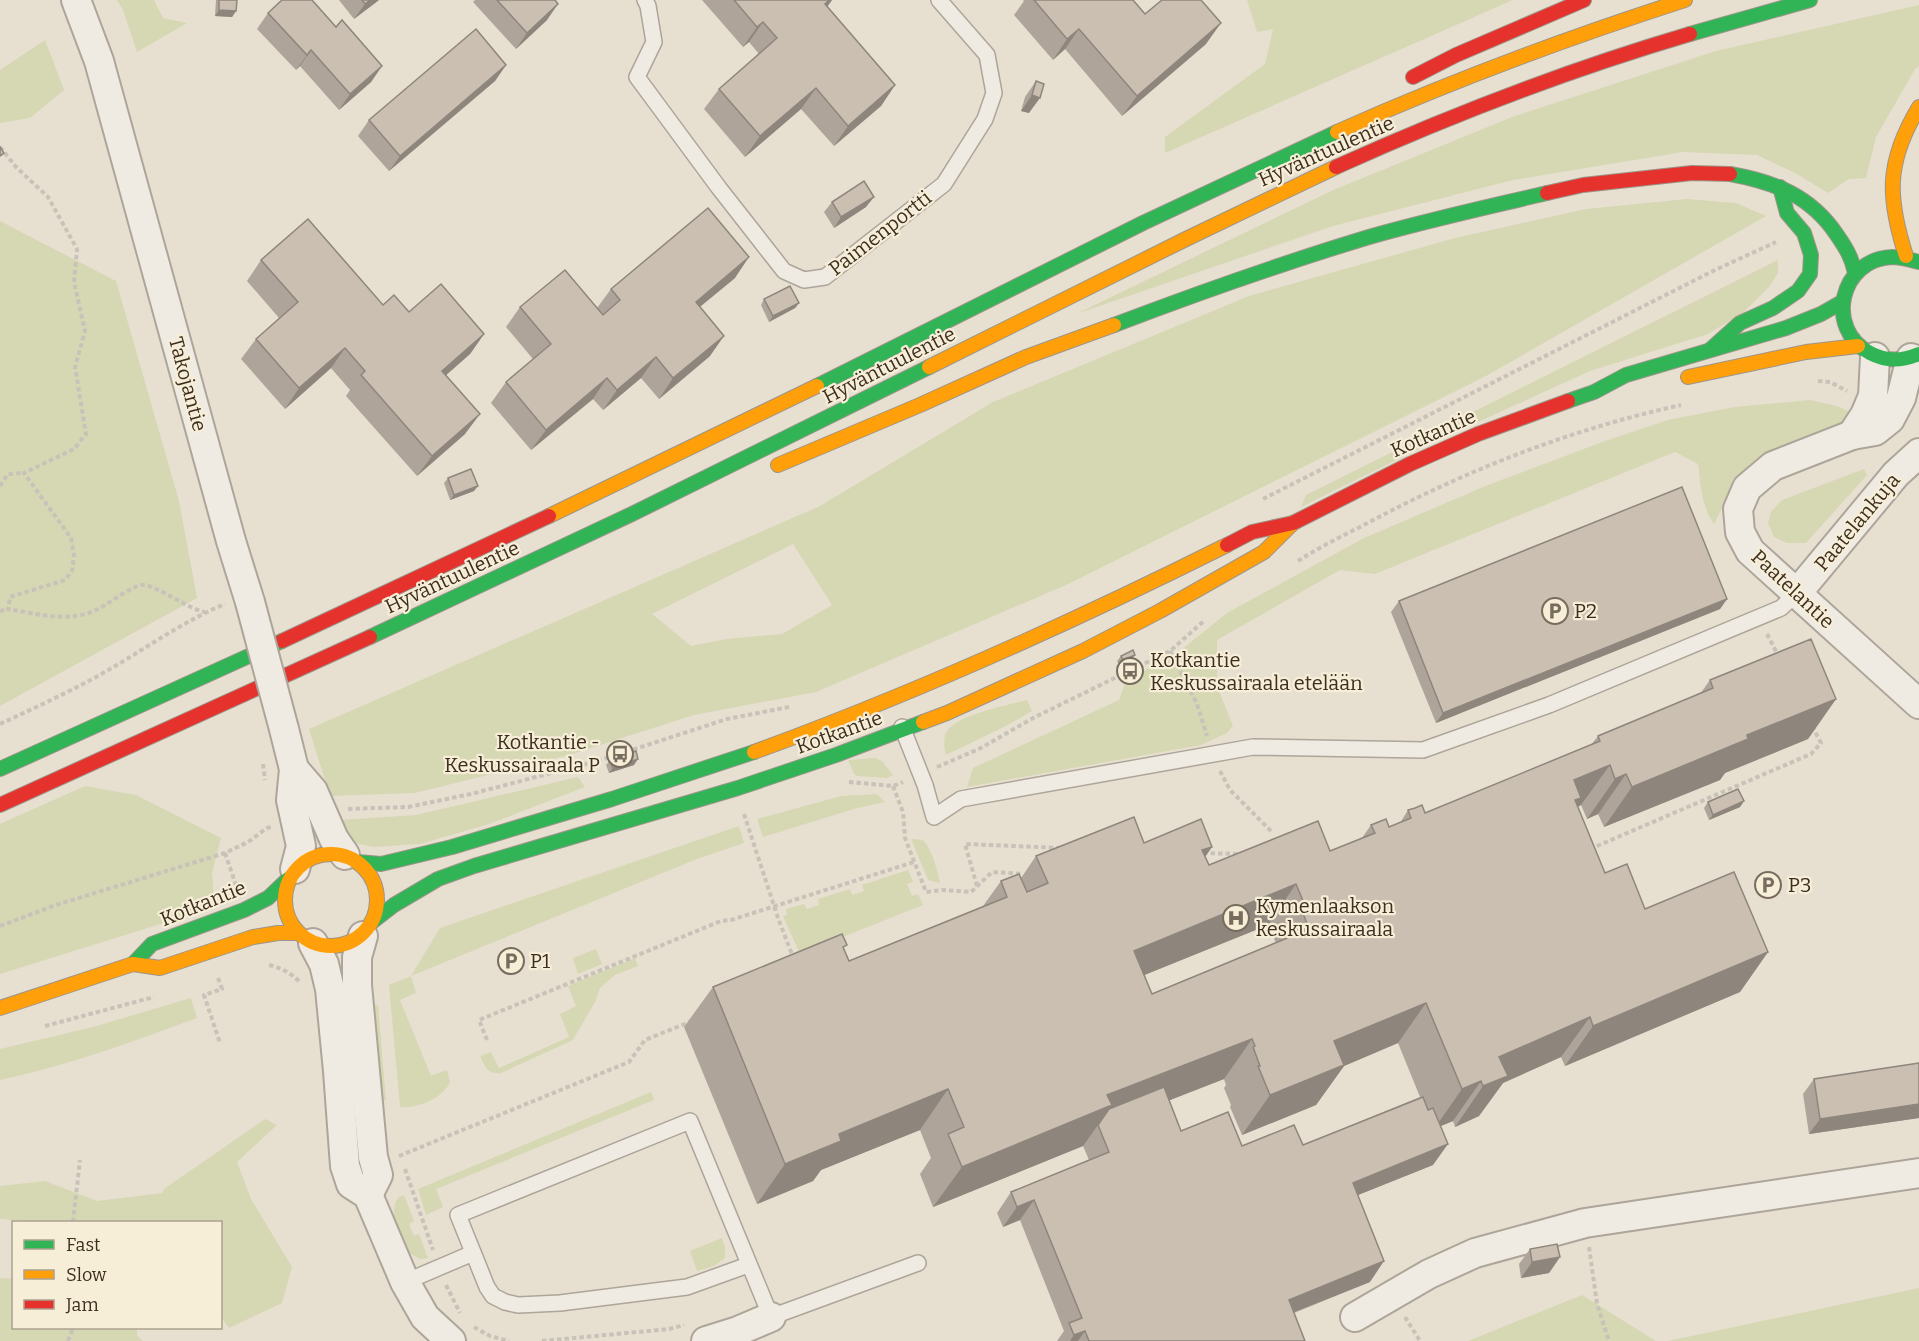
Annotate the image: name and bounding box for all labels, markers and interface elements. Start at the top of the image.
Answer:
street label: Hyväntuulentie [1255,110,1397,192]
street label: Paimenportti [824,185,936,281]
street label: Hyväntuulentie [819,321,959,409]
street label: Takojantie [163,334,212,434]
street label: Kotkantie [1387,404,1479,462]
street label: Paatelankuja [1809,468,1906,576]
street label: Hyväntuulentie [381,535,523,619]
street label: Paatelantie [1747,545,1839,633]
parking icon: P2 [1540,596,1570,626]
place label: P2 [1574,599,1597,623]
place label: Kotkantie Keskussairaala etelään [1150,648,1363,695]
bus stop icon: Kotkantie Keskussairaala etelään [1115,656,1145,686]
street label: Kotkantie [792,705,886,759]
place label: Kotkantie - Keskussairaala P [444,730,600,777]
bus stop icon: Kotkantie - Keskussairaala P [605,739,635,769]
parking icon: P3 [1753,870,1783,900]
place label: P3 [1788,873,1811,897]
street label: Kotkantie [157,875,249,931]
place label: Kymenlaakson keskussairaala [1256,894,1395,941]
hospital icon: Kymenlaakson keskussairaala [1221,903,1251,933]
parking icon: P1 [496,946,526,976]
place label: P1 [530,949,550,973]
legend [12,1221,222,1329]
text: Fast [66,1234,101,1256]
text: Slow [66,1264,107,1286]
text: Jam [65,1294,99,1316]

